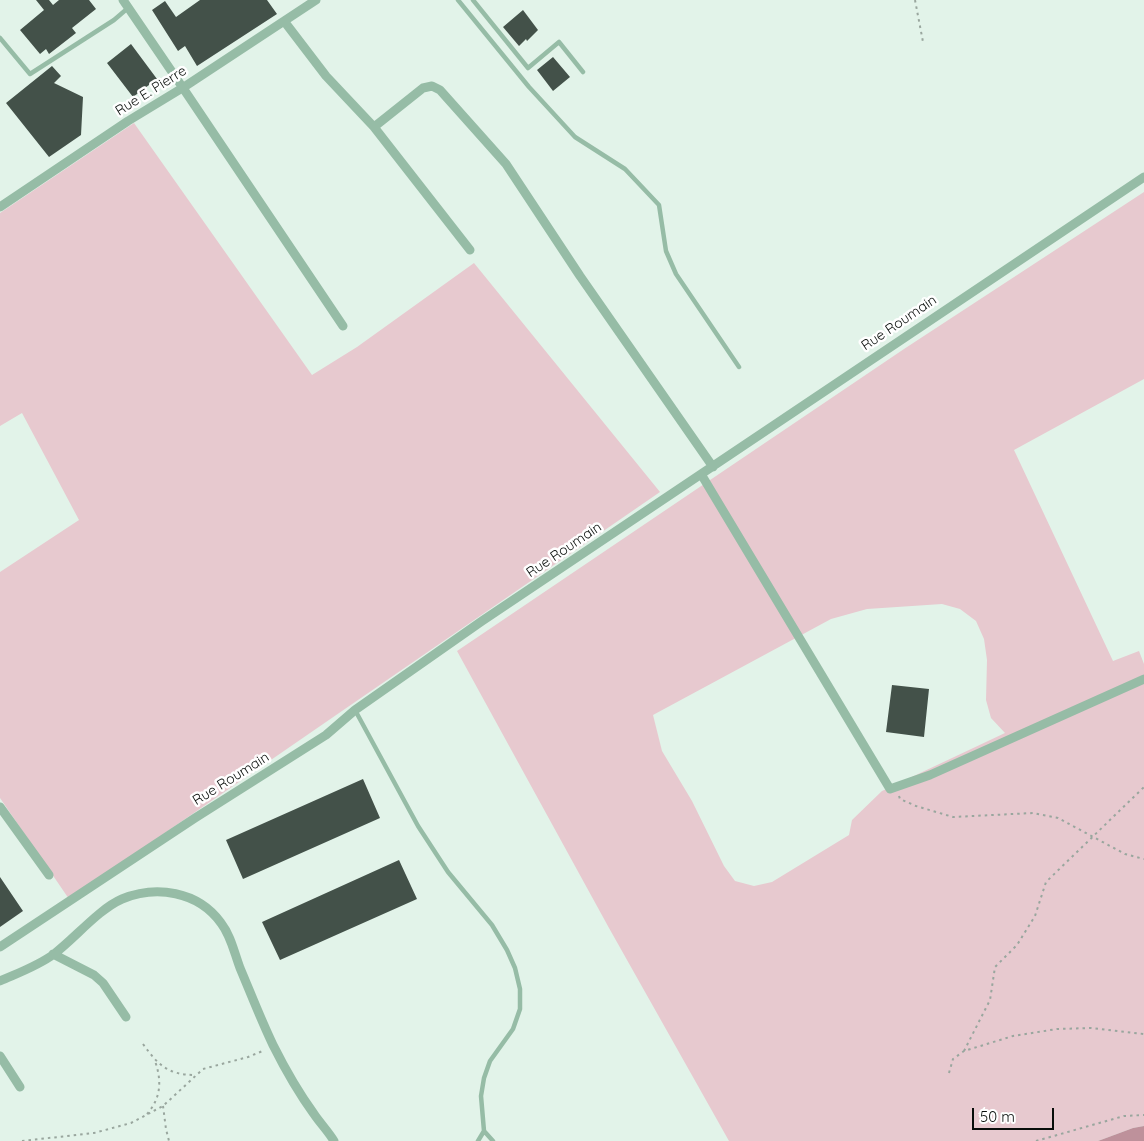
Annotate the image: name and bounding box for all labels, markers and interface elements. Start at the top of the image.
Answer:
street label: Rue E. Pierre [112,62,190,120]
street label: Rue Roumain [858,292,940,354]
street label: Rue Roumain [523,519,605,581]
street label: Rue Roumain [190,749,272,809]
scale bar [974,1098,1056,1130]
text: 50 m [980,1107,1015,1126]

